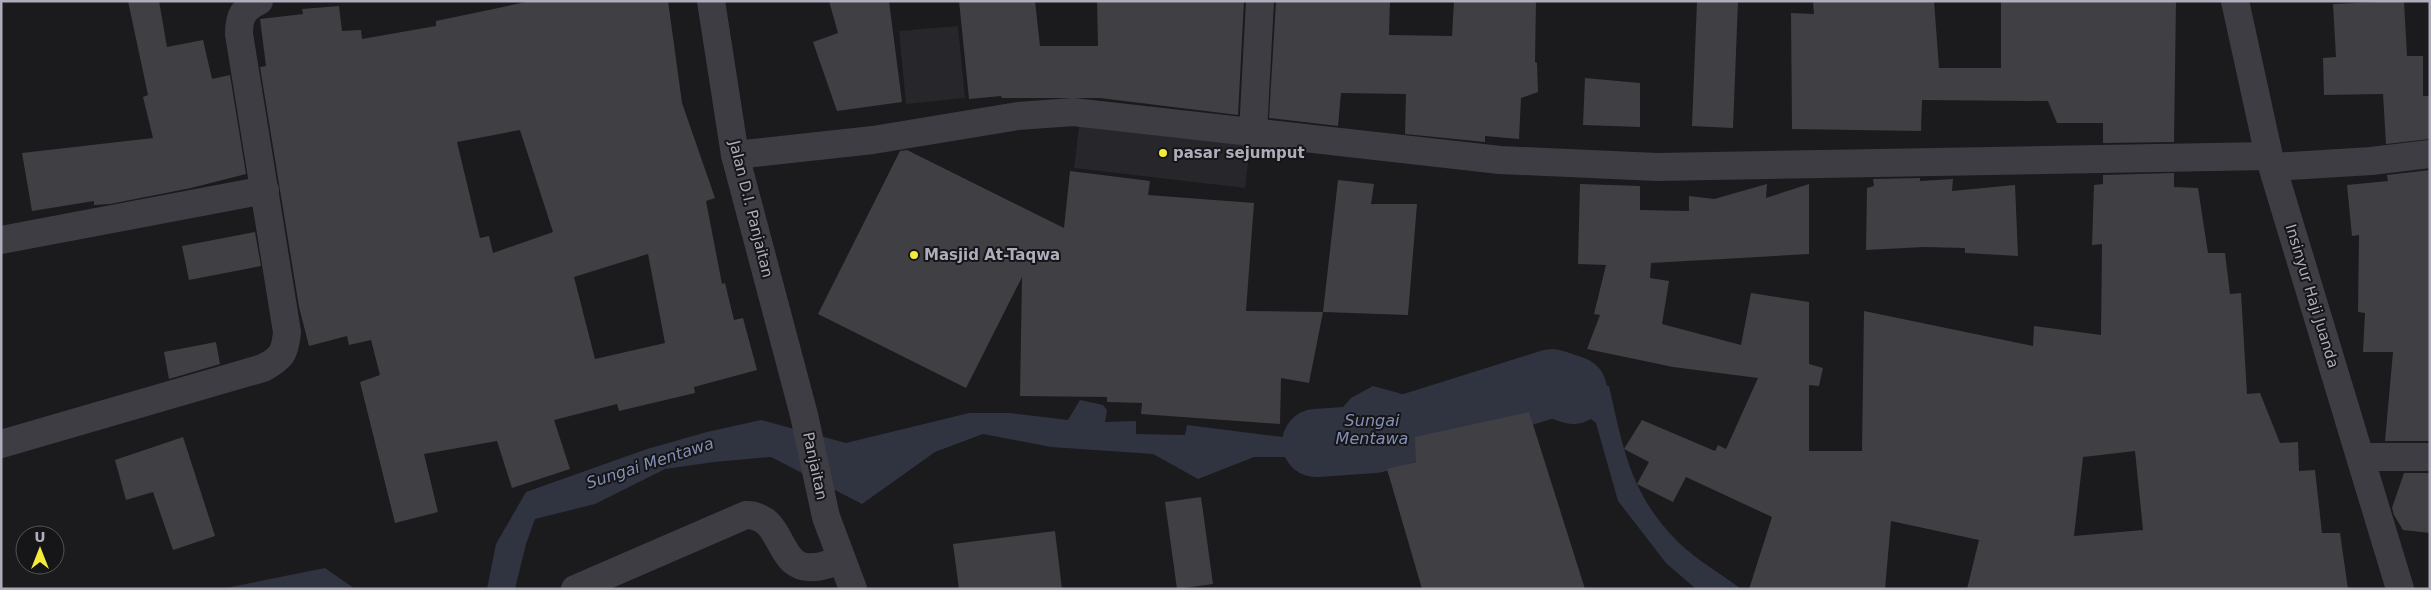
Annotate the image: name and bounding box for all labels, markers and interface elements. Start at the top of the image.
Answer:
street label: Jalan D.I. Panjaitan [725,138,777,279]
place label: pasar sejumput [1173,144,1305,162]
marker: pasar sejumput [1157,147,1169,159]
street label: Insinyur Haji Juanda [2282,222,2342,370]
place label: Masjid At-Taqwa [924,246,1060,264]
marker: Masjid At-Taqwa [908,249,920,261]
water label: Sungai Mentawa [1336,411,1408,448]
street label: Panjaitan [799,430,831,502]
water label: Sungai Mentawa [584,433,716,493]
north arrow [15,525,65,575]
text: U [34,529,46,545]

